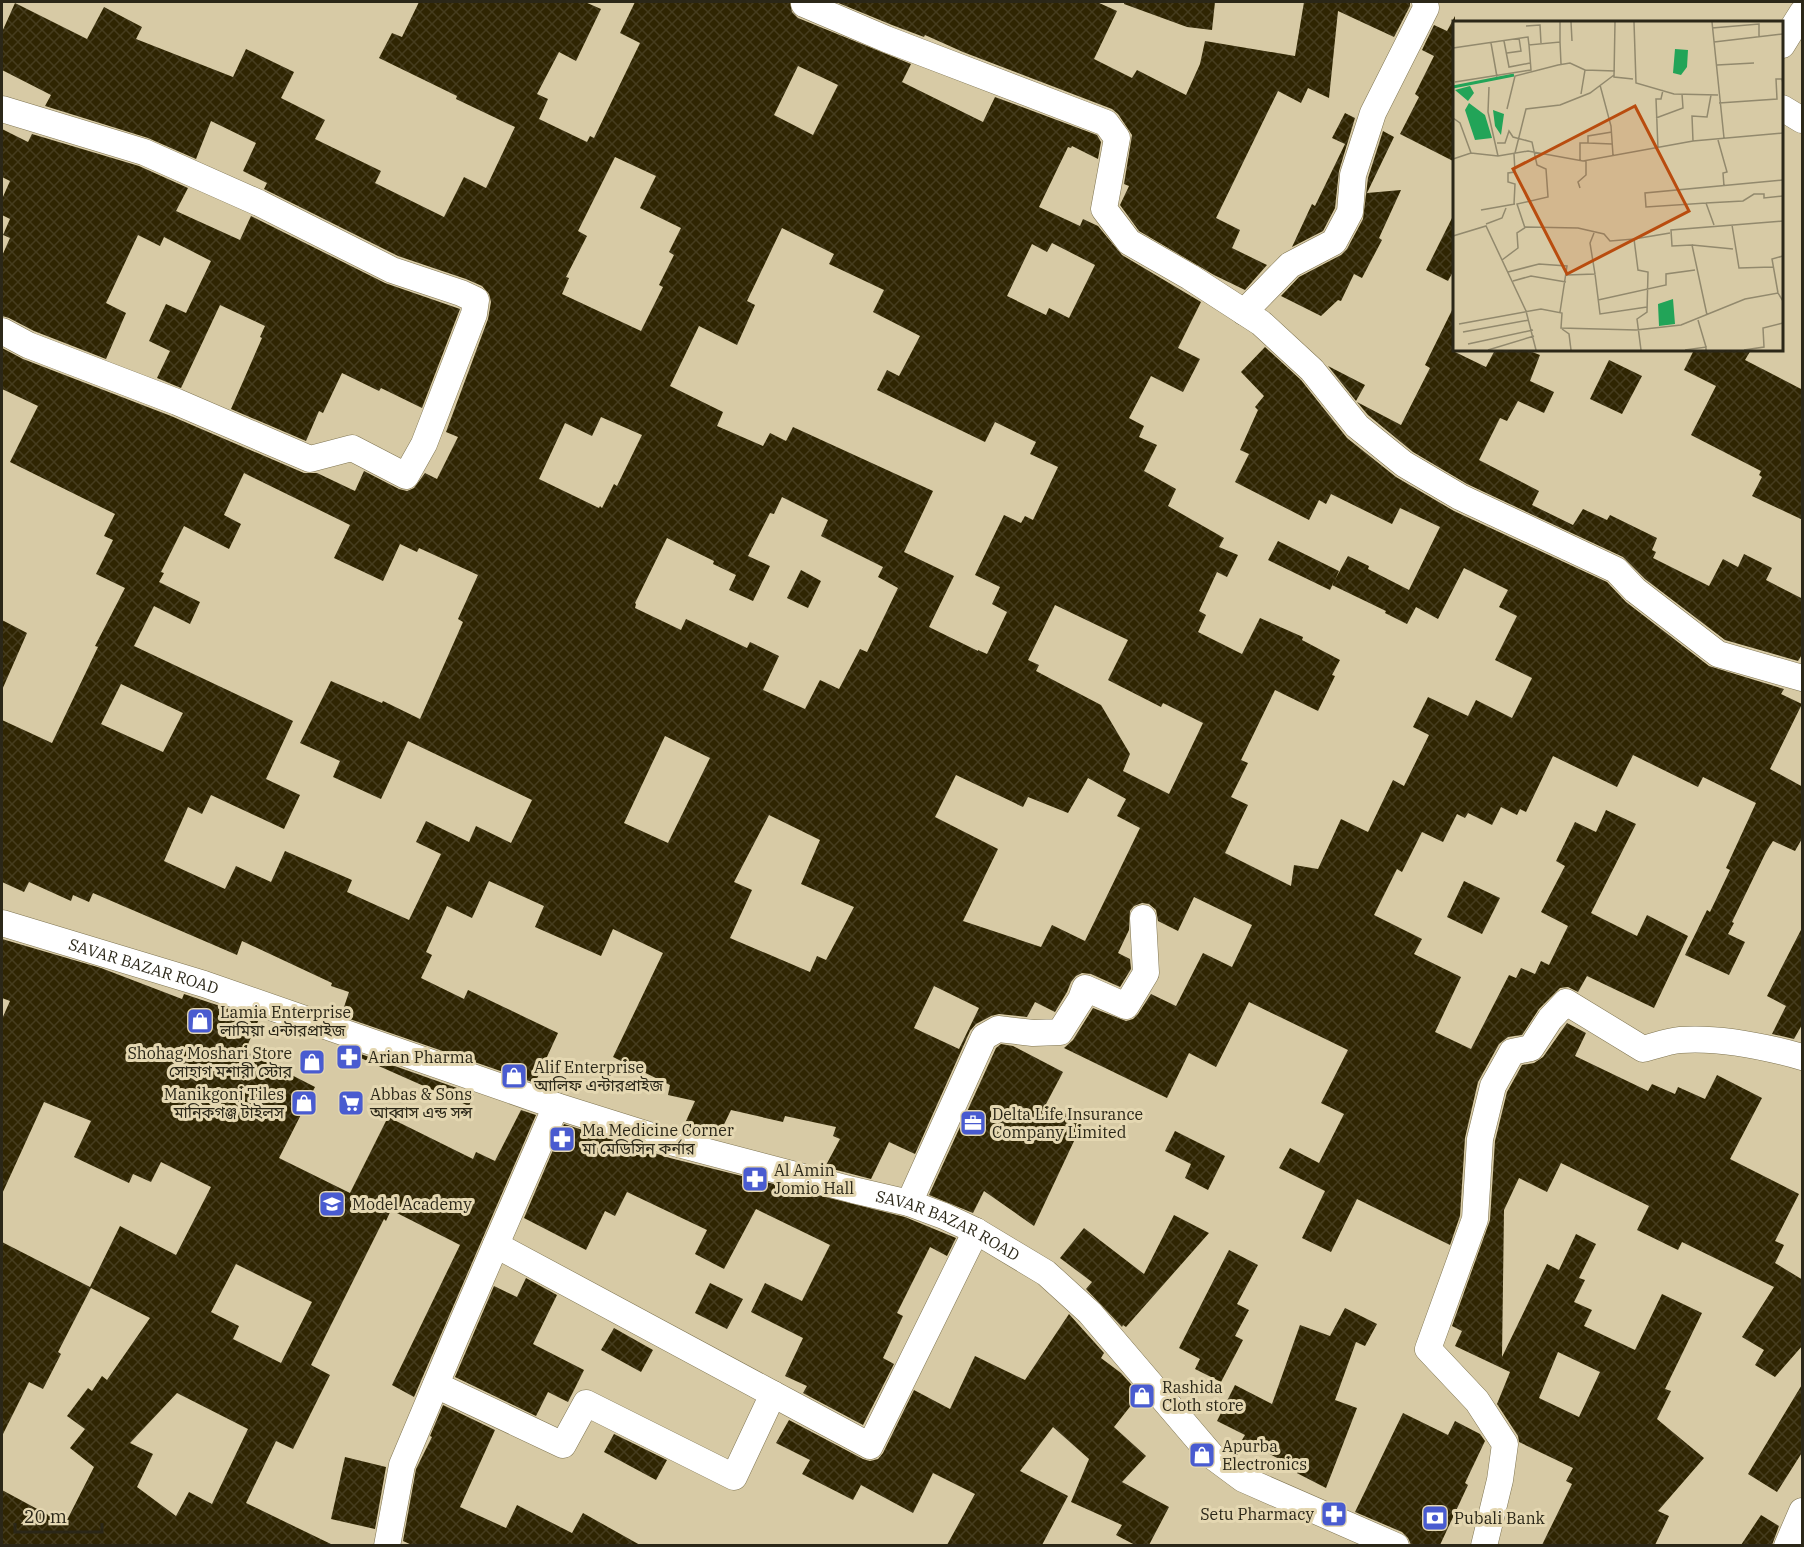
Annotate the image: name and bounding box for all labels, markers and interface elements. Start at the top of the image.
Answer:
inset map [1453,21,1783,351]
street label: SAVAR BAZAR ROAD [66,934,221,998]
place label: Lamia Enterprise লামিয়া এন্টারপ্রাইজ [219,1002,351,1040]
shop icon: Lamia Enterprise লামিয়া এন্টারপ্রাইজ [185,1006,215,1036]
pharmacy icon: Arian Pharma [334,1042,364,1072]
place label: Shohag Moshari Store সোহাগ মশারী স্টোর [127,1043,292,1081]
shop icon: Shohag Moshari Store সোহাগ মশারী স্টোর [297,1047,327,1077]
place label: Arian Pharma [368,1047,474,1067]
place label: Alif Enterprise আলিফ এন্টারপ্রাইজ [533,1057,663,1095]
shop icon: Alif Enterprise আলিফ এন্টারপ্রাইজ [499,1061,529,1091]
place label: Manikgonj Tiles মানিকগঞ্জ টাইলস [164,1084,285,1122]
place label: Abbas & Sons আব্বাস এন্ড সন্স [369,1084,473,1122]
shop icon: Manikgonj Tiles মানিকগঞ্জ টাইলস [289,1088,319,1118]
supermarket icon: Abbas & Sons আব্বাস এন্ড সন্স [336,1088,366,1118]
place label: Delta Life Insurance Company Limited [992,1104,1143,1142]
office icon: Delta Life Insurance Company Limited [958,1108,988,1138]
place label: Ma Medicine Corner মা মেডিসিন কর্নার [581,1120,734,1158]
pharmacy icon: Ma Medicine Corner মা মেডিসিন কর্নার [547,1124,577,1154]
place label: Al Amin Jomio Hall [774,1160,854,1198]
pharmacy icon: Al Amin Jomio Hall [740,1164,770,1194]
street label: SAVAR BAZAR ROAD [874,1186,1024,1265]
school or university icon: Model Academy [317,1189,347,1219]
place label: Model Academy [352,1194,472,1214]
place label: Rashida Cloth store [1162,1377,1244,1415]
shop icon: Rashida Cloth store [1127,1381,1157,1411]
place label: Apurba Electronics [1222,1436,1307,1474]
shop icon: Apurba Electronics [1187,1440,1217,1470]
scale bar [15,1496,102,1534]
pharmacy icon: Setu Pharmacy [1319,1499,1349,1529]
bank icon: Pubali Bank [1420,1503,1450,1533]
place label: Setu Pharmacy [1200,1504,1314,1524]
text: 20 m [24,1505,67,1528]
place label: Pubali Bank [1454,1508,1546,1528]

